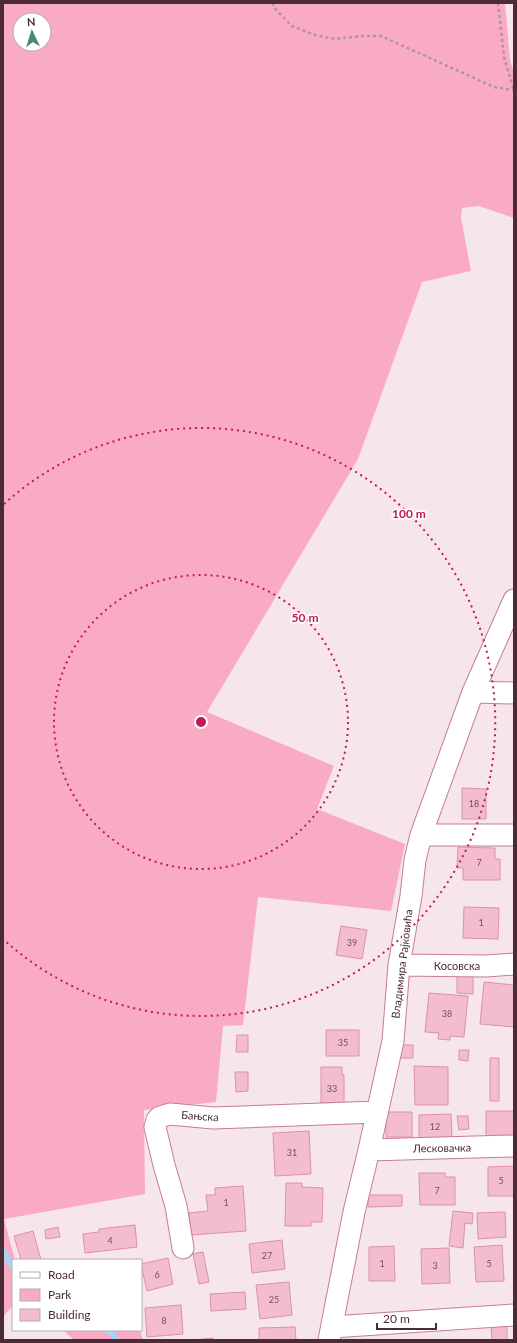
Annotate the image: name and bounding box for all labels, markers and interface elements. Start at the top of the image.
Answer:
north arrow [12,12,52,52]
text: N [27,15,36,28]
text: 100 m [392,506,426,521]
text: 50 m [292,610,318,625]
centre of rings [194,715,208,729]
house number: 18 [469,798,479,809]
house number: 7 [476,857,482,868]
street label: Владимира Рајковића [388,909,415,1019]
house number: 1 [478,917,484,928]
house number: 39 [347,937,357,948]
street label: Косовска [434,959,480,972]
house number: 38 [442,1008,452,1019]
house number: 35 [338,1037,348,1048]
house number: 33 [327,1083,337,1094]
street label: Бањска [181,1108,219,1123]
house number: 12 [430,1121,440,1132]
street label: Лесковачка [412,1140,471,1155]
house number: 31 [287,1147,297,1158]
house number: 5 [498,1175,504,1186]
house number: 7 [434,1185,440,1196]
house number: 1 [223,1197,229,1208]
house number: 4 [107,1235,113,1246]
house number: 27 [262,1250,272,1261]
house number: 1 [379,1258,385,1269]
house number: 5 [486,1258,492,1269]
legend [12,1259,142,1331]
house number: 3 [432,1260,438,1271]
text: Road [48,1267,75,1282]
house number: 6 [154,1269,160,1280]
text: Park [48,1287,72,1302]
house number: 25 [269,1294,279,1305]
scale bar [377,1305,436,1331]
text: Building [48,1307,91,1322]
text: 20 m [383,1311,410,1326]
house number: 8 [161,1315,167,1326]

